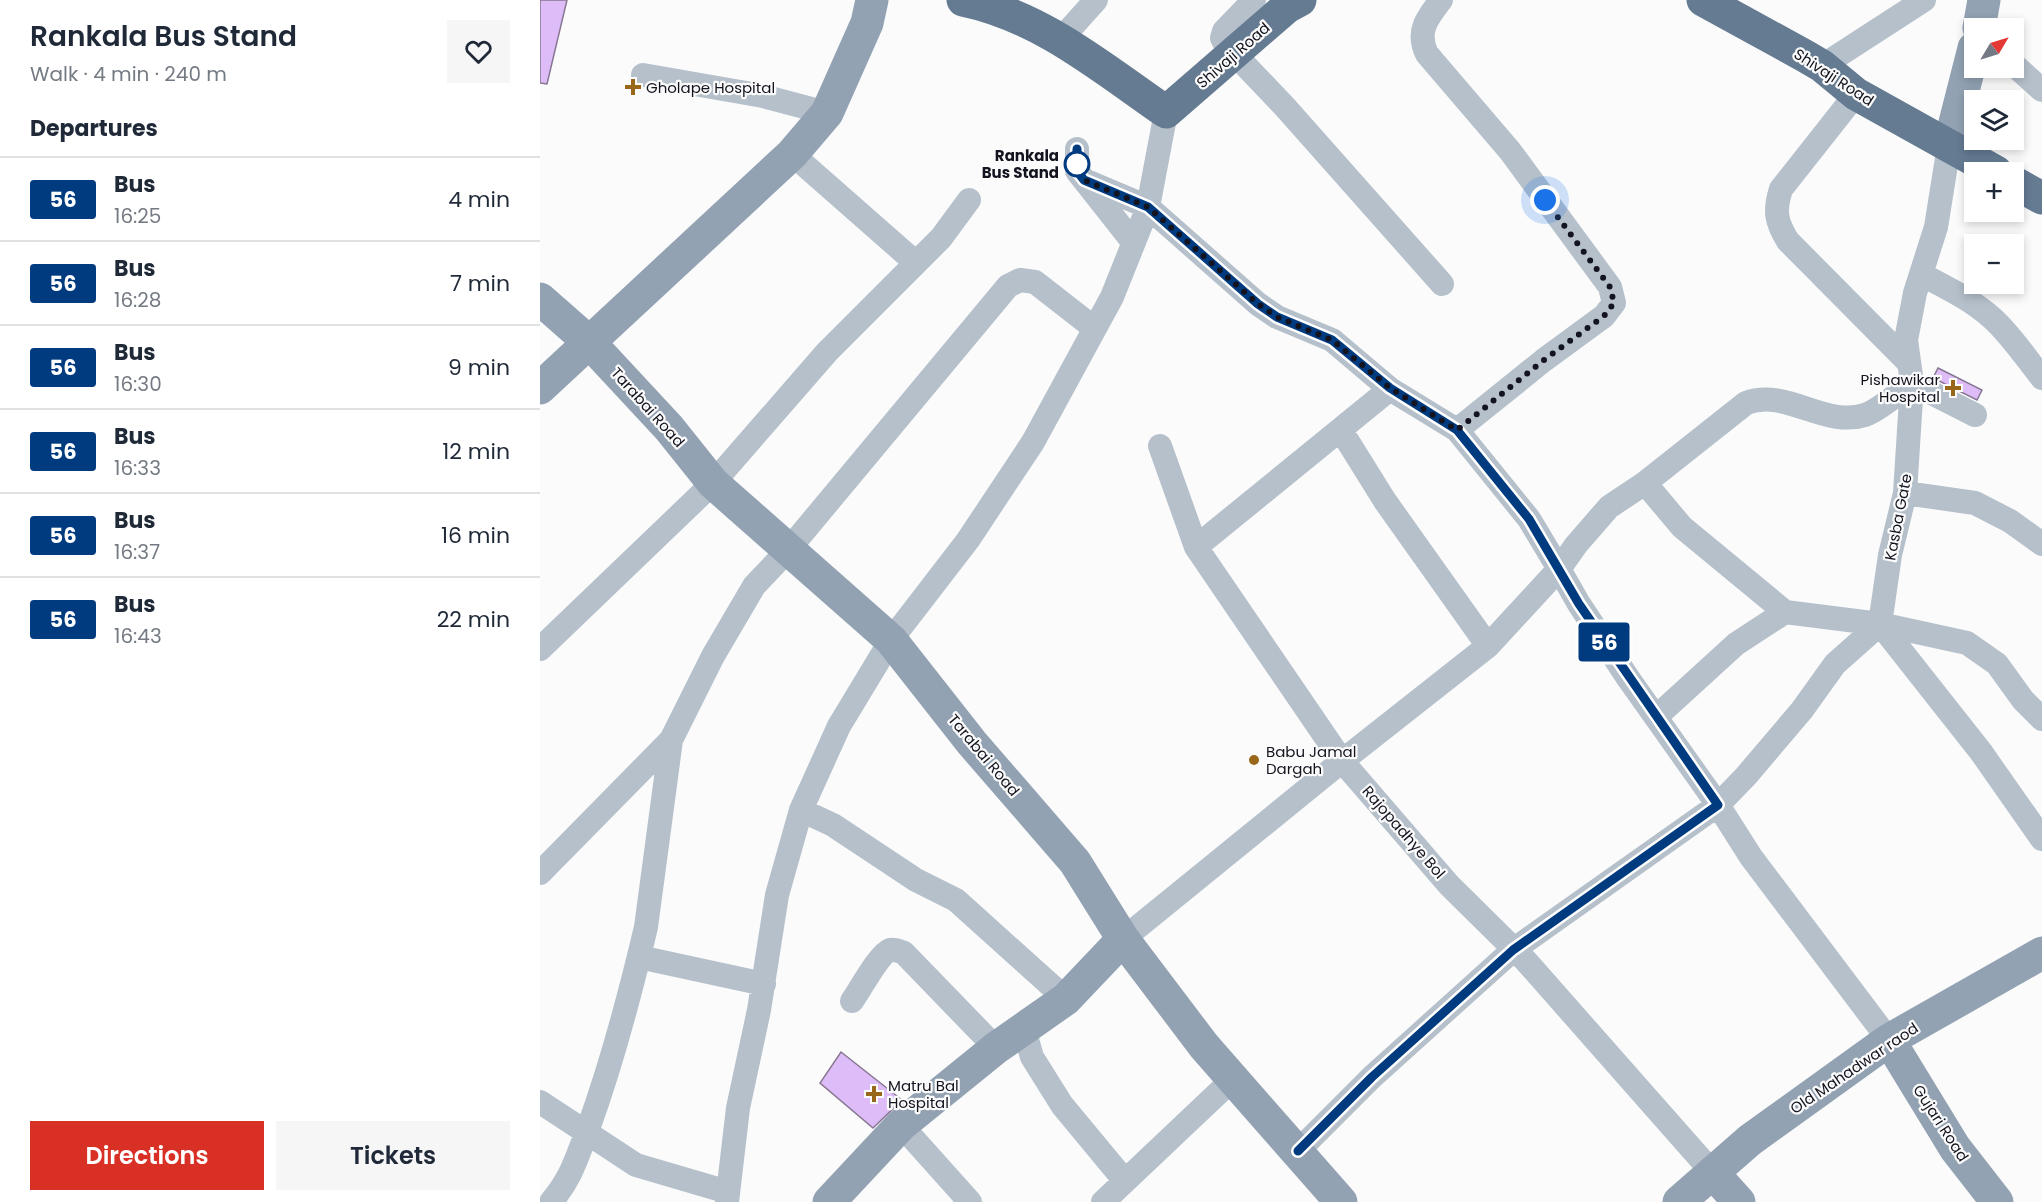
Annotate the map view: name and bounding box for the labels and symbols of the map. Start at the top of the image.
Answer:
street label: Shivaji Road [1192,17,1274,93]
north arrow [1964,18,2024,78]
street label: Shivaji Road [1790,43,1878,111]
place label: Gholape Hospital [646,77,775,98]
marker: Gholape Hospital [624,78,642,96]
place label: Rankala Bus Stand [982,145,1059,183]
marker: Rankala Bus Stand [1064,151,1090,177]
your location [1530,185,1560,215]
street label: Tarabai Road [606,362,690,452]
place label: Pishawikar Hospital [1861,369,1940,407]
marker: Pishawikar Hospital [1944,379,1962,397]
street label: Kasba Gate [1879,472,1917,562]
line badge: 56 [1577,622,1631,662]
street label: Tarabai Road [944,710,1024,800]
place label: Babu Jamal Dargah [1266,741,1356,779]
marker: Babu Jamal Dargah [1247,753,1261,767]
street label: Rajopadhye Bol [1358,781,1450,883]
street label: Old Mahadwar raod [1786,1017,1922,1119]
place label: Matru Bal Hospital [888,1075,959,1113]
street label: Gujari Road [1908,1081,1974,1165]
marker: Matru Bal Hospital [865,1085,883,1103]

